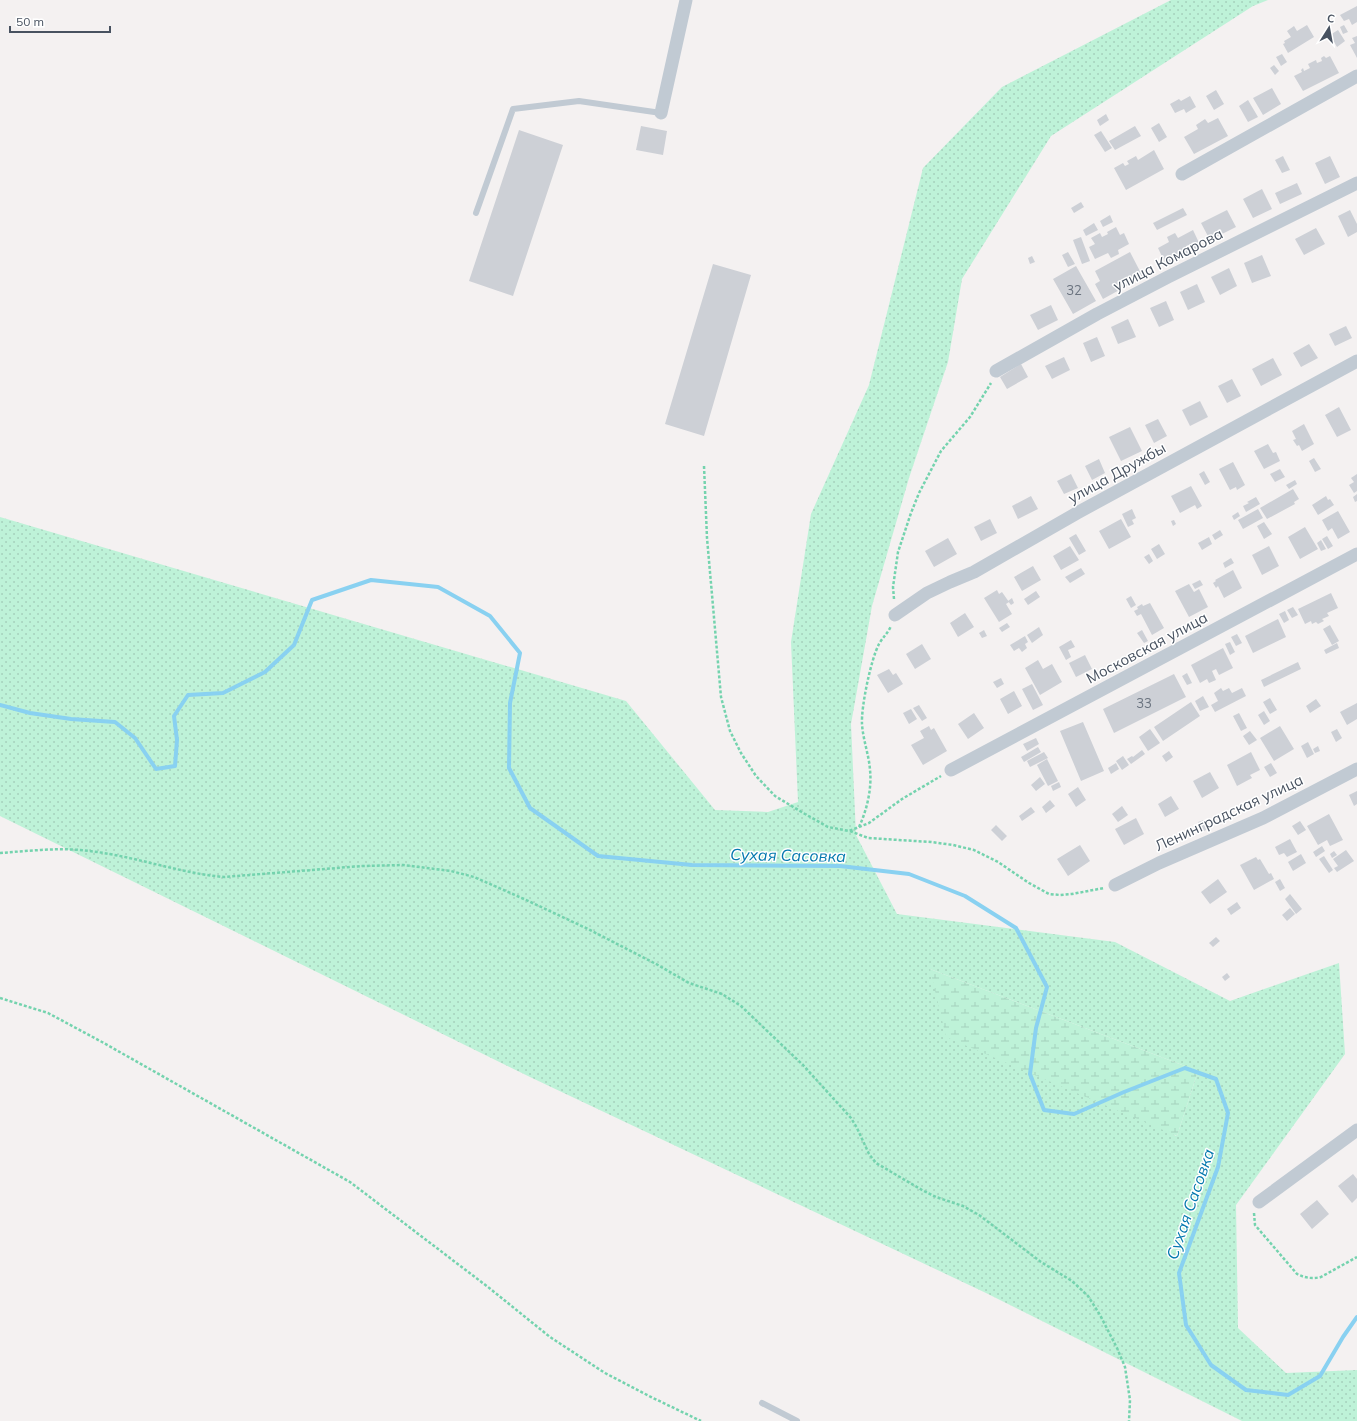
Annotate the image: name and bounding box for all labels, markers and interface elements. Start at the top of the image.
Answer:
scale bar [10,8,110,34]
north arrow [1309,8,1349,48]
text: С [1326,11,1336,26]
text: 50 m [16,14,44,29]
street label: улица Комарова [1110,224,1226,295]
house number: 32 [1066,282,1082,298]
street label: улица Дружбы [1065,438,1169,507]
street label: Московская улица [1083,607,1211,688]
house number: 33 [1136,695,1152,711]
street label: Ленинградская улица [1152,770,1306,855]
water label: Сухая Сасовка [730,844,846,866]
water label: Сухая Сасовка [1162,1146,1218,1262]

